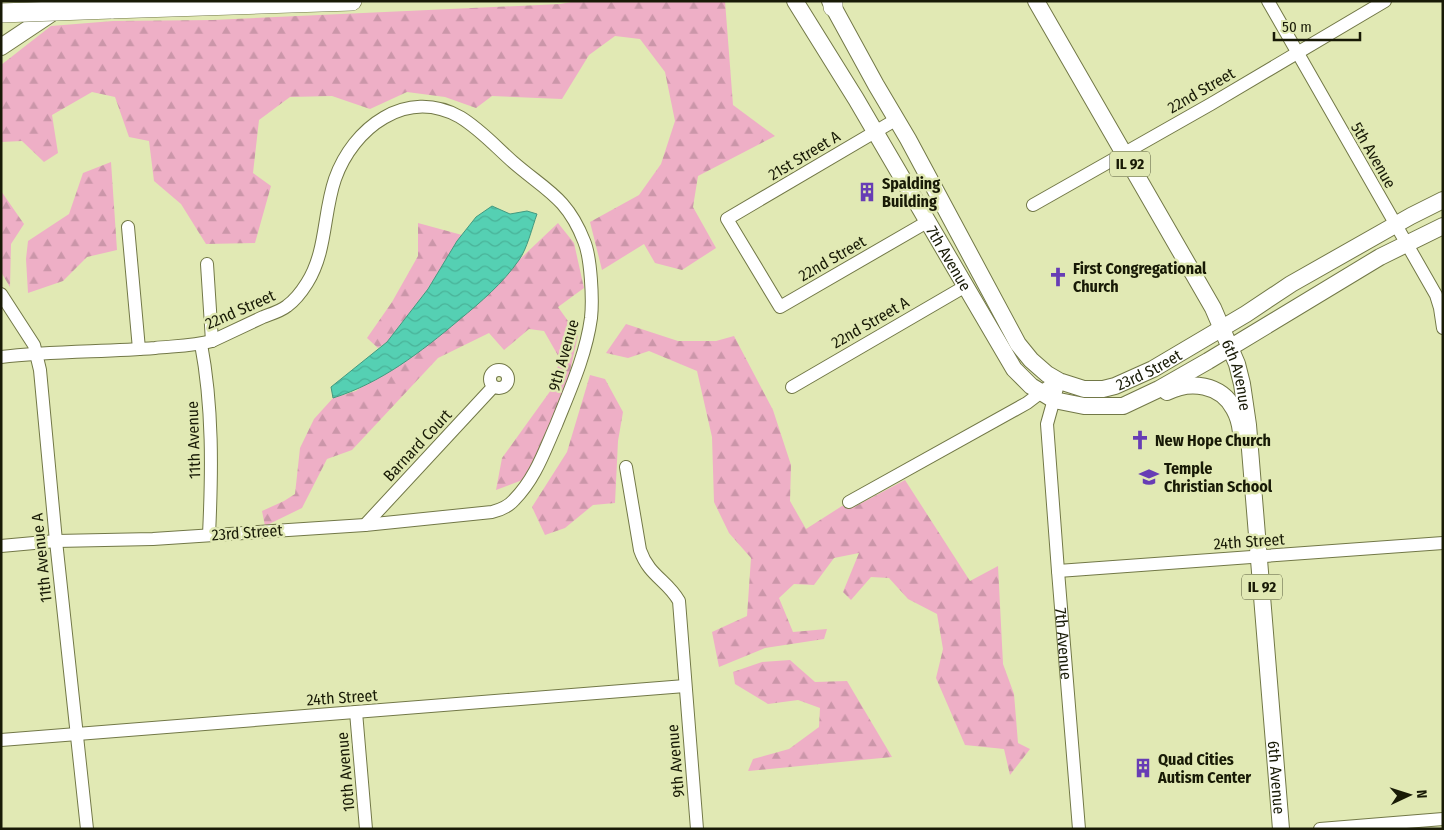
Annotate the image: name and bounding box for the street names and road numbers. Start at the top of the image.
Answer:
street label: 22nd Street [1164,63,1239,117]
street label: 5th Avenue [1347,119,1400,192]
street label: 21st Street A [765,126,844,184]
road number: IL 92 [1110,152,1150,176]
street label: 7th Avenue [922,223,975,295]
street label: 22nd Street [795,231,870,285]
street label: 22nd Street [202,285,279,333]
street label: 22nd Street A [828,292,913,352]
street label: 9th Avenue [544,317,583,393]
street label: 6th Avenue [1218,337,1255,412]
street label: 23rd Street [1113,345,1186,394]
street label: 11th Avenue [183,401,204,479]
street label: Barnard Court [379,405,456,485]
street label: 11th Avenue A [27,512,56,604]
street label: 23rd Street [211,520,284,544]
street label: 24th Street [1213,529,1286,553]
road number: IL 92 [1242,574,1282,600]
street label: 7th Avenue [1051,607,1076,681]
street label: 24th Street [306,685,379,709]
street label: 9th Avenue [663,724,688,798]
street label: 10th Avenue [333,731,358,813]
street label: 6th Avenue [1264,740,1289,815]

